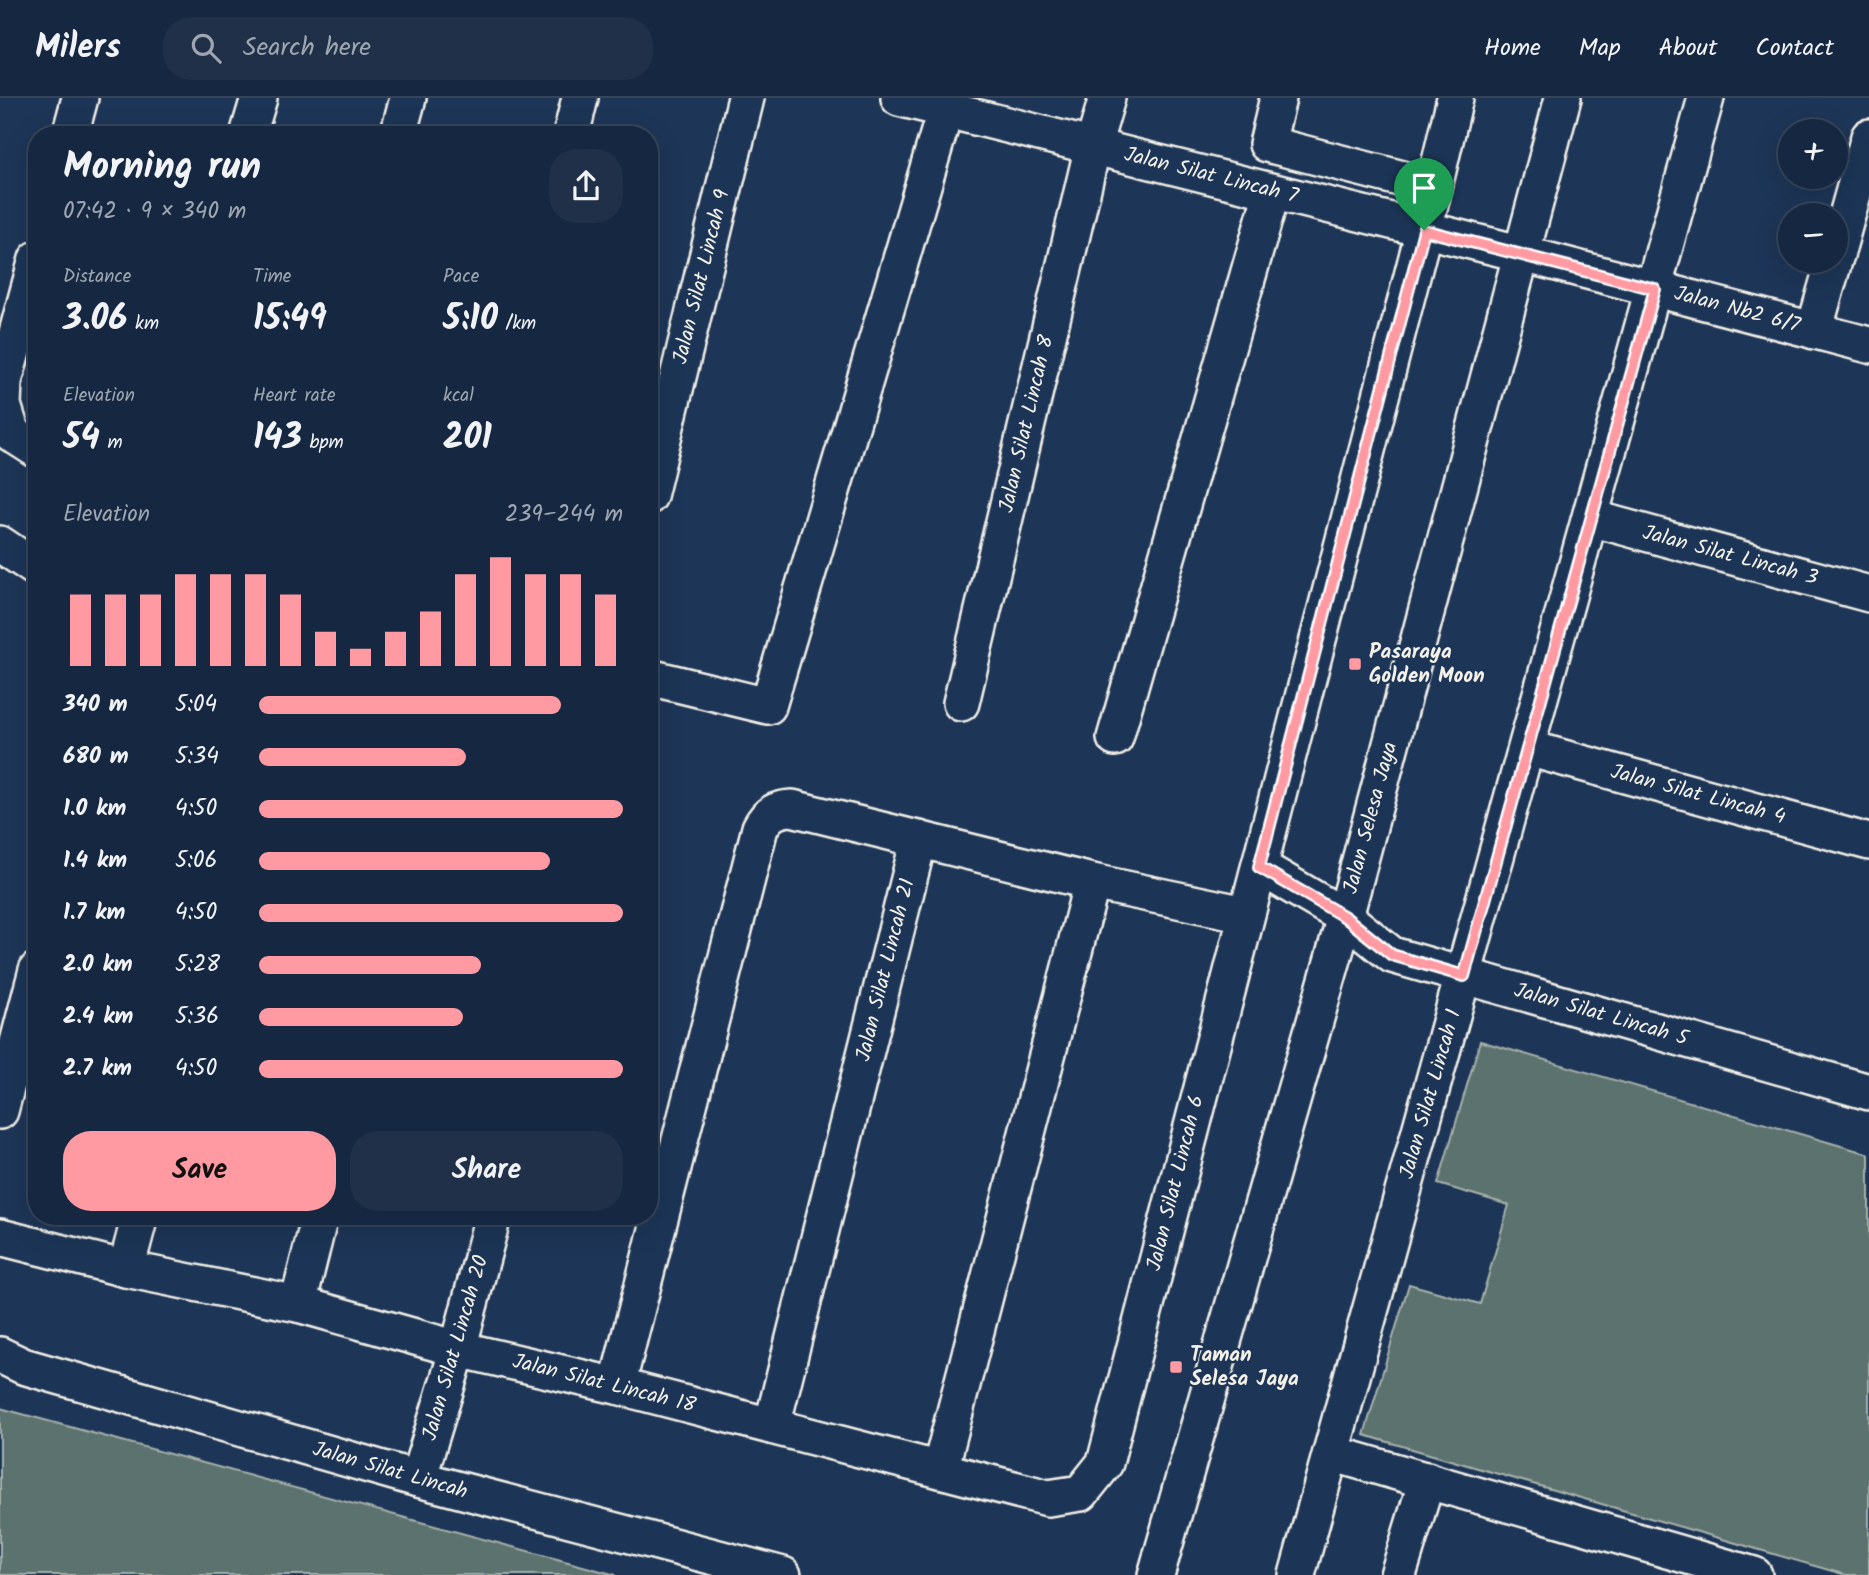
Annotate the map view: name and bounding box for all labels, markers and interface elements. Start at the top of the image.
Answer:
search box [163,17,653,80]
text: Milers [35,22,121,75]
text: Search here [243,27,371,69]
icon: search [187,29,225,67]
text: Home [1484,29,1541,68]
text: Map [1579,29,1621,68]
text: About [1659,29,1717,68]
text: Contact [1755,29,1834,68]
map controls [1778,119,1848,273]
button: + [1778,119,1848,189]
text: Morning run [63,138,261,198]
street label: Jalan Silat Lincah 7 [1121,138,1303,214]
button: share [549,149,623,223]
pin [1394,158,1454,230]
icon: arrive [1405,169,1443,207]
street label: Jalan Silat Lincah 9 [664,186,740,368]
text: 07:42 · 9 × 340 m [63,194,246,230]
button: − [1778,203,1848,273]
text: Distance [63,262,131,292]
text: Time [253,262,291,292]
text: Pace [443,262,479,292]
street label: Jalan Nb2 6/7 [1670,277,1805,343]
text: 3.06 [63,292,127,348]
text: 15:49 [253,292,327,348]
text: 5:10 [443,292,498,348]
text: km [127,309,159,339]
text: /km [498,309,536,339]
street label: Jalan Silat Lincah 8 [991,332,1064,516]
text: Elevation [63,381,135,411]
text: Heart rate [253,381,336,411]
text: kcal [443,381,474,411]
text: 54 [63,411,100,467]
text: 143 [253,411,302,467]
text: 201 [443,411,492,467]
text: m [100,428,123,458]
text: bpm [302,428,344,458]
text: Elevation [63,497,150,533]
text: 239–244 m [505,497,623,533]
street label: Jalan Silat Lincah 3 [1639,517,1821,595]
place label: Pasaraya Golden Moon [1369,636,1485,693]
marker: Pasaraya Golden Moon [1347,656,1363,672]
text: 340 m [63,687,128,723]
text: 5:04 [175,687,217,723]
street label: Jalan Selesa Jaya [1335,738,1407,898]
text: 680 m [63,739,129,775]
text: 5:34 [175,739,219,775]
street label: Jalan Silat Lincah 4 [1607,756,1789,834]
text: 1.0 km [63,791,126,827]
text: 4:50 [175,791,217,827]
text: 1.4 km [63,843,127,879]
text: 5:06 [175,843,217,879]
street label: Jalan Silat Lincah 21 [847,875,925,1065]
text: 1.7 km [63,895,125,931]
text: 4:50 [175,895,217,931]
text: 2.0 km [63,947,133,983]
text: 5:28 [175,947,220,983]
street label: Jalan Silat Lincah 5 [1510,974,1694,1056]
text: 2.4 km [63,999,133,1035]
text: 5:36 [175,999,219,1035]
street label: Jalan Silat Lincah 1 [1391,1005,1471,1183]
text: 2.7 km [63,1051,132,1087]
text: 4:50 [175,1051,217,1087]
street label: Jalan Silat Lincah 6 [1138,1092,1214,1274]
button: Save [63,1131,336,1211]
button: Share [350,1131,623,1211]
street label: Jalan Silat Lincah 20 [414,1252,498,1444]
place label: Taman Selesa Jaya [1190,1339,1299,1396]
street label: Jalan Silat Lincah 18 [509,1345,699,1423]
marker: Taman Selesa Jaya [1168,1359,1184,1375]
street label: Jalan Silat Lincah [309,1433,471,1509]

